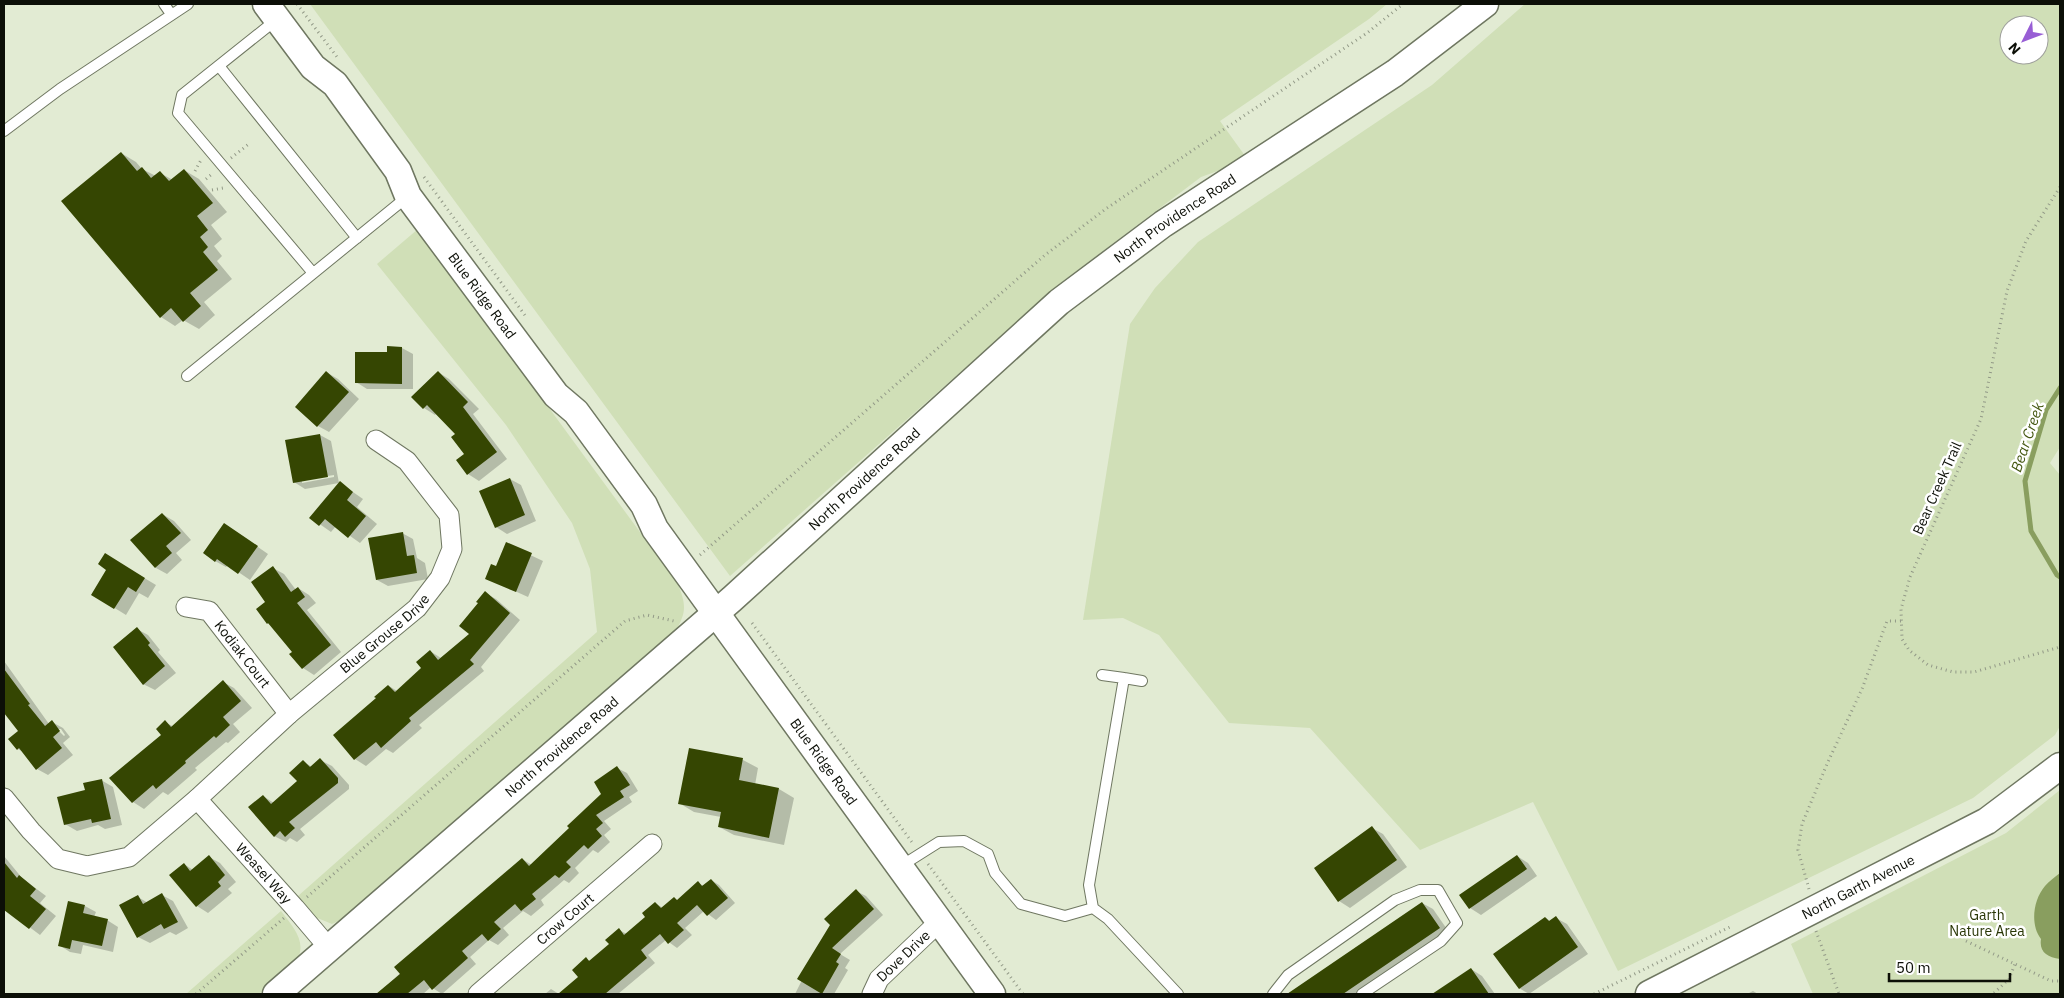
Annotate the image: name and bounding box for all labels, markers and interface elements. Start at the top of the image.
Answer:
north arrow [1999,15,2049,65]
text: N [2004,39,2024,58]
street label: North Providence Road [1110,170,1239,267]
street label: Blue Ridge Road [444,249,520,342]
water label: Bear Creek [2006,400,2048,474]
street label: North Providence Road [805,424,924,534]
street label: Bear Creek Trail [1908,439,1966,537]
street label: Blue Grouse Drive [336,590,434,677]
street label: Kodiak Court [211,617,274,692]
street label: North Providence Road [501,692,622,801]
street label: Blue Ridge Road [786,715,861,809]
street label: Weasel Way [232,839,296,908]
street label: North Garth Avenue [1799,850,1918,923]
street label: Crow Court [533,889,598,949]
park label: Garth Nature Area [1949,906,2025,940]
street label: Dove Drive [873,926,934,986]
scale bar [1889,950,2010,982]
text: 50 m [1896,958,1931,977]

